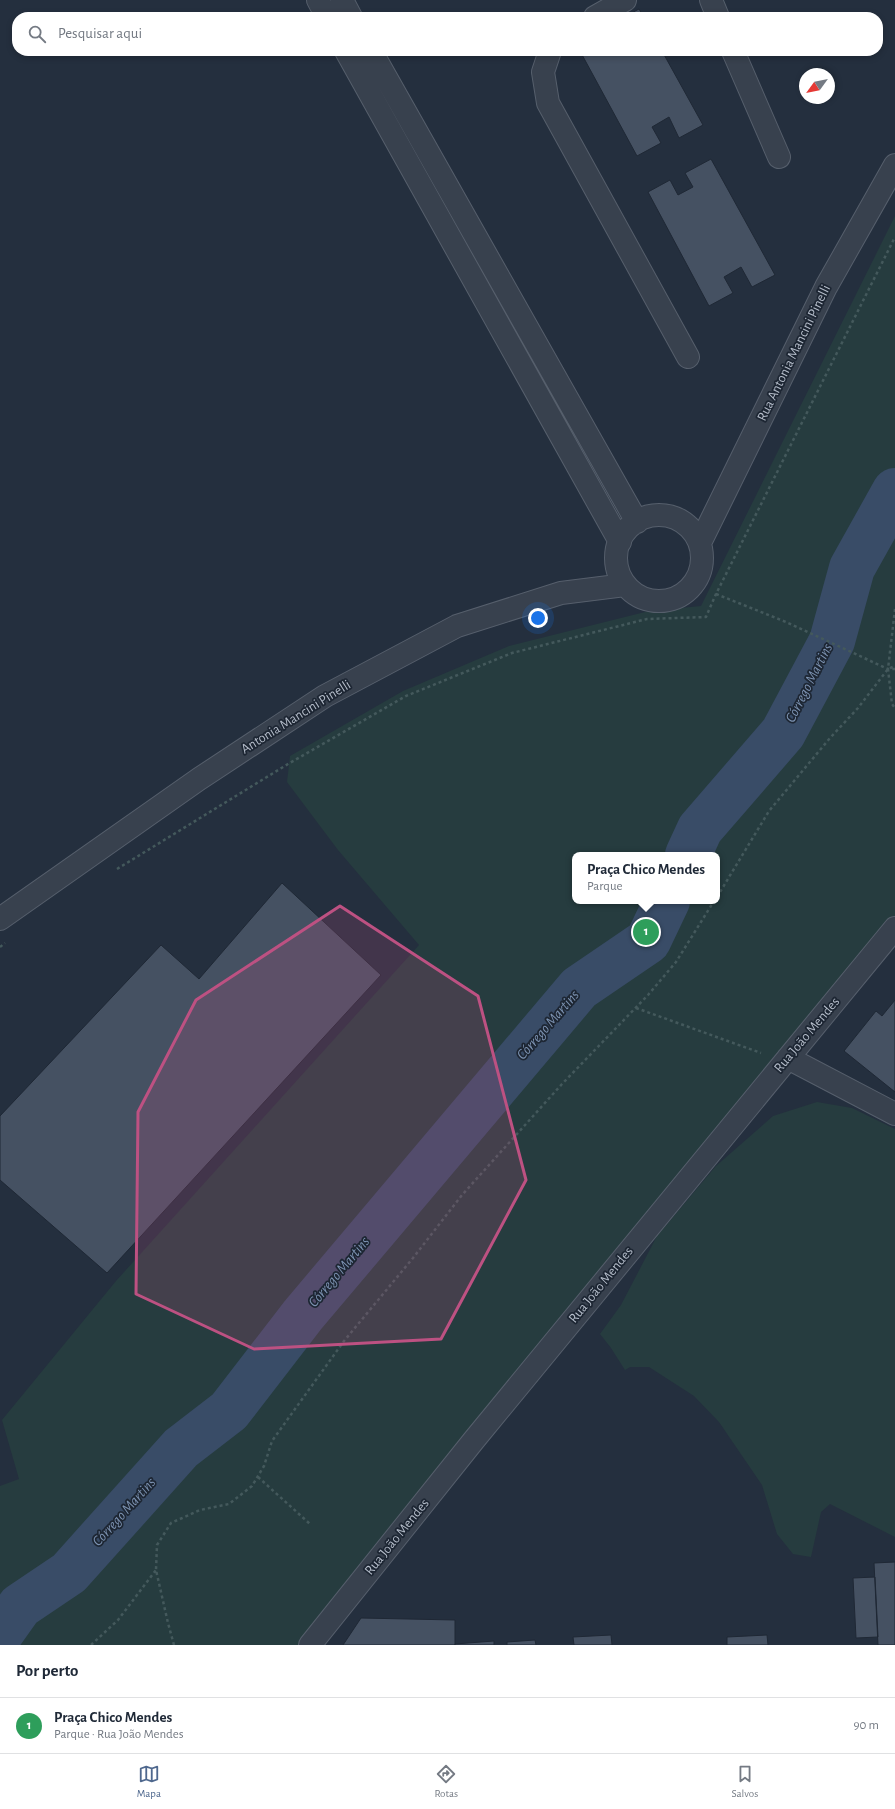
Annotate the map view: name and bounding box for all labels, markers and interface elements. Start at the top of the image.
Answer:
search box [12,12,883,56]
icon: search [26,23,48,45]
text: Pesquisar aqui [58,26,142,41]
north arrow [799,68,835,104]
street label: Rua Antonia Mancini Pinelli [755,283,833,423]
your location [528,608,548,628]
water label: Córrego Martins [783,641,835,725]
street label: Antonia Mancini Pinelli [239,678,353,756]
popup [572,852,720,904]
text: Praça Chico Mendes [587,862,705,877]
text: Parque [587,880,623,893]
pin: 1 [633,917,659,947]
water label: Córrego Martins [514,987,582,1062]
street label: Rua João Mendes [772,995,842,1075]
water label: Córrego Martins [306,1234,373,1310]
street label: Rua João Mendes [566,1244,636,1326]
water label: Córrego Martins [90,1475,159,1549]
street label: Rua João Mendes [362,1496,432,1578]
text: Por perto [16,1662,79,1679]
text: Praça Chico Mendes [54,1710,172,1725]
text: 1 [27,1719,31,1732]
text: 90 m [853,1719,879,1732]
text: Parque · Rua João Mendes [54,1728,184,1741]
tab: Mapa [137,1763,161,1800]
tab: Rotas [434,1763,458,1800]
tab: Salvos [732,1763,758,1800]

